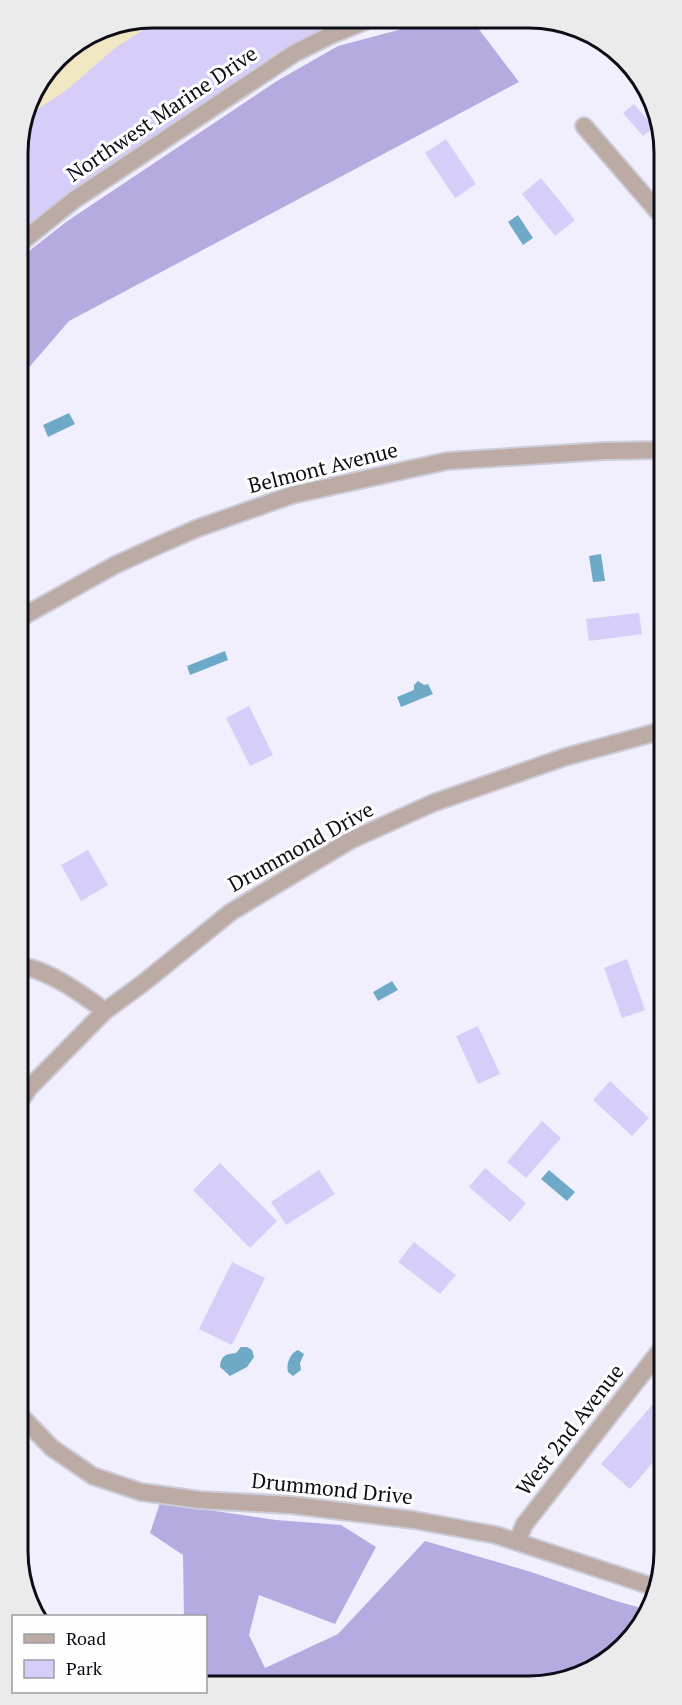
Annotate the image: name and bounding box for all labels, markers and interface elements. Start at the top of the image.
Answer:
street label: Northwest Marine Drive [61,39,262,187]
street label: Belmont Avenue [245,435,401,499]
street label: Drummond Drive [223,795,378,898]
street label: West 2nd Avenue [509,1358,629,1501]
street label: Drummond Drive [250,1466,414,1510]
legend [12,1615,207,1693]
text: Road [66,1626,106,1650]
text: Park [66,1656,103,1680]

